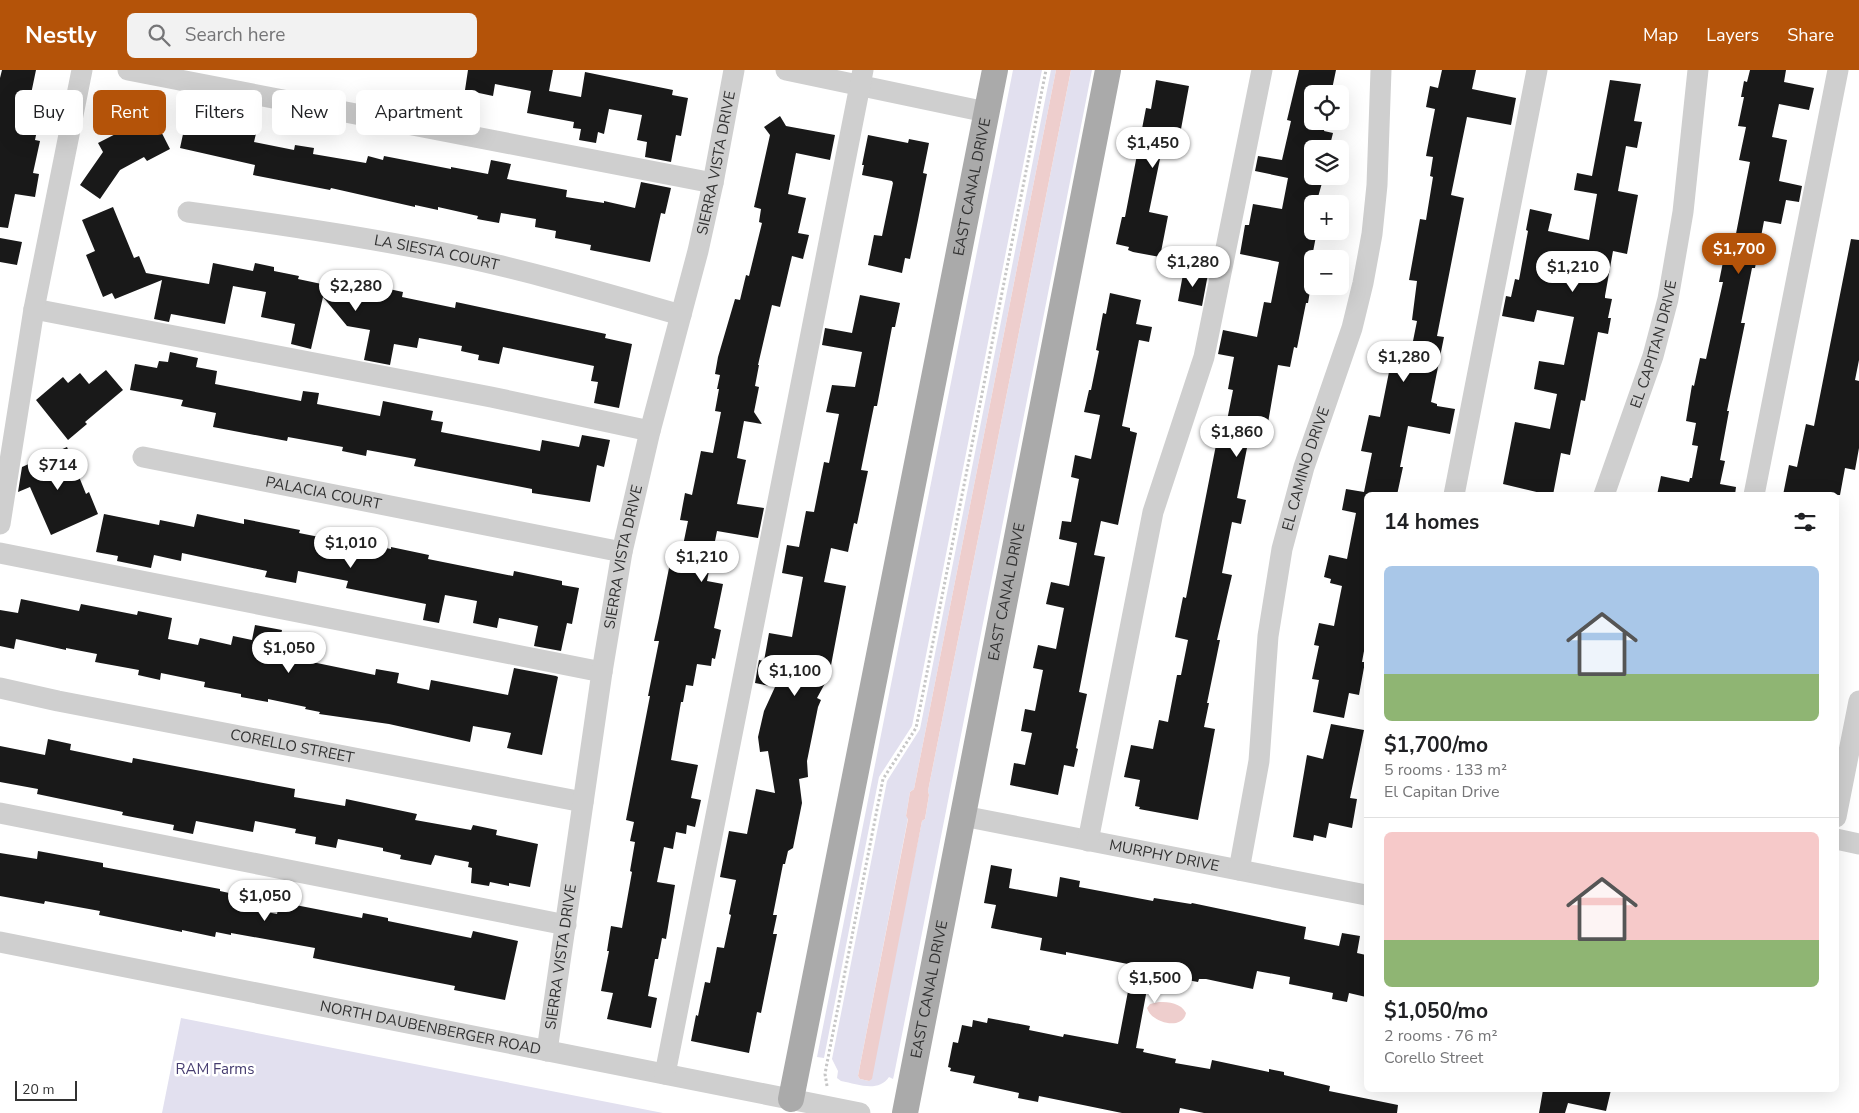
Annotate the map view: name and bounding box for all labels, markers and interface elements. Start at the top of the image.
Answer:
search box [127,13,477,58]
text: Nestly [25,19,97,51]
icon: search [145,21,173,49]
text: Search here [185,22,285,48]
text: Map [1643,23,1678,47]
text: Layers [1706,23,1759,47]
text: Share [1787,23,1834,47]
map controls [1304,85,1349,295]
button: locate [1304,85,1349,130]
street label: SIERRA VISTA DRIVE [692,89,740,237]
chip: Buy [15,90,83,135]
chip: Rent [93,90,166,135]
chip: Filters [176,90,262,135]
chip: New [272,90,346,135]
chip: Apartment [356,90,480,135]
street label: EAST CANAL DRIVE [948,116,995,257]
pin: $1,450 [1112,126,1194,169]
text: $1,450 [1127,132,1179,154]
button: layers [1304,140,1349,185]
button: + [1304,195,1349,240]
street label: LA SIESTA COURT [373,230,501,275]
pin: $1,700 [1698,232,1780,275]
text: $1,700 [1713,238,1765,260]
pin: $1,280 [1152,246,1234,288]
button: − [1304,250,1349,295]
pin: $1,210 [1532,250,1614,293]
text: $1,280 [1167,251,1219,273]
text: $1,210 [1547,256,1599,278]
pin: $2,280 [315,270,397,312]
text: $2,280 [330,275,382,297]
street label: EL CAPITAN DRIVE [1625,278,1681,411]
pin: $1,280 [1363,340,1445,383]
text: $1,280 [1378,346,1430,368]
street label: EL CAMINO DRIVE [1277,404,1334,533]
pin: $1,860 [1196,416,1278,458]
text: $1,860 [1211,421,1263,443]
pin: $714 [28,448,88,491]
text: $714 [39,454,77,476]
street label: PALACIA COURT [264,472,383,514]
street label: SIERRA VISTA DRIVE [599,483,647,630]
text: 14 homes [1384,508,1479,536]
icon: filters [1791,508,1819,536]
street label: EAST CANAL DRIVE [983,521,1030,663]
pin: $1,010 [310,526,392,569]
text: $1,010 [325,532,377,554]
pin: $1,210 [661,540,743,583]
text: $1,210 [676,546,728,568]
icon: home [1557,599,1647,689]
pin: $1,050 [248,632,330,674]
text: $1,050 [263,637,315,659]
pin: $1,100 [754,654,836,697]
text: $1,100 [769,660,821,682]
street label: CORELLO STREET [229,724,356,768]
text: $1,700/mo [1384,731,1488,759]
text: 5 rooms · 133 m² [1384,759,1507,781]
text: El Capitan Drive [1384,781,1499,803]
street label: MURPHY DRIVE [1107,835,1221,876]
icon: home [1557,864,1647,954]
pin: $1,050 [224,880,306,922]
street label: SIERRA VISTA DRIVE [540,883,581,1031]
text: $1,050 [239,885,291,907]
street label: EAST CANAL DRIVE [906,919,952,1060]
pin: $1,500 [1114,962,1196,1004]
text: $1,500 [1129,967,1181,989]
street label: NORTH DAUBENBERGER ROAD [318,996,543,1059]
text: $1,050/mo [1384,997,1488,1025]
text: 2 rooms · 76 m² [1384,1025,1497,1047]
text: Corello Street [1384,1047,1483,1069]
park label: RAM Farms [176,1059,254,1079]
scale bar [15,1078,78,1101]
text: 20 m [22,1080,54,1099]

